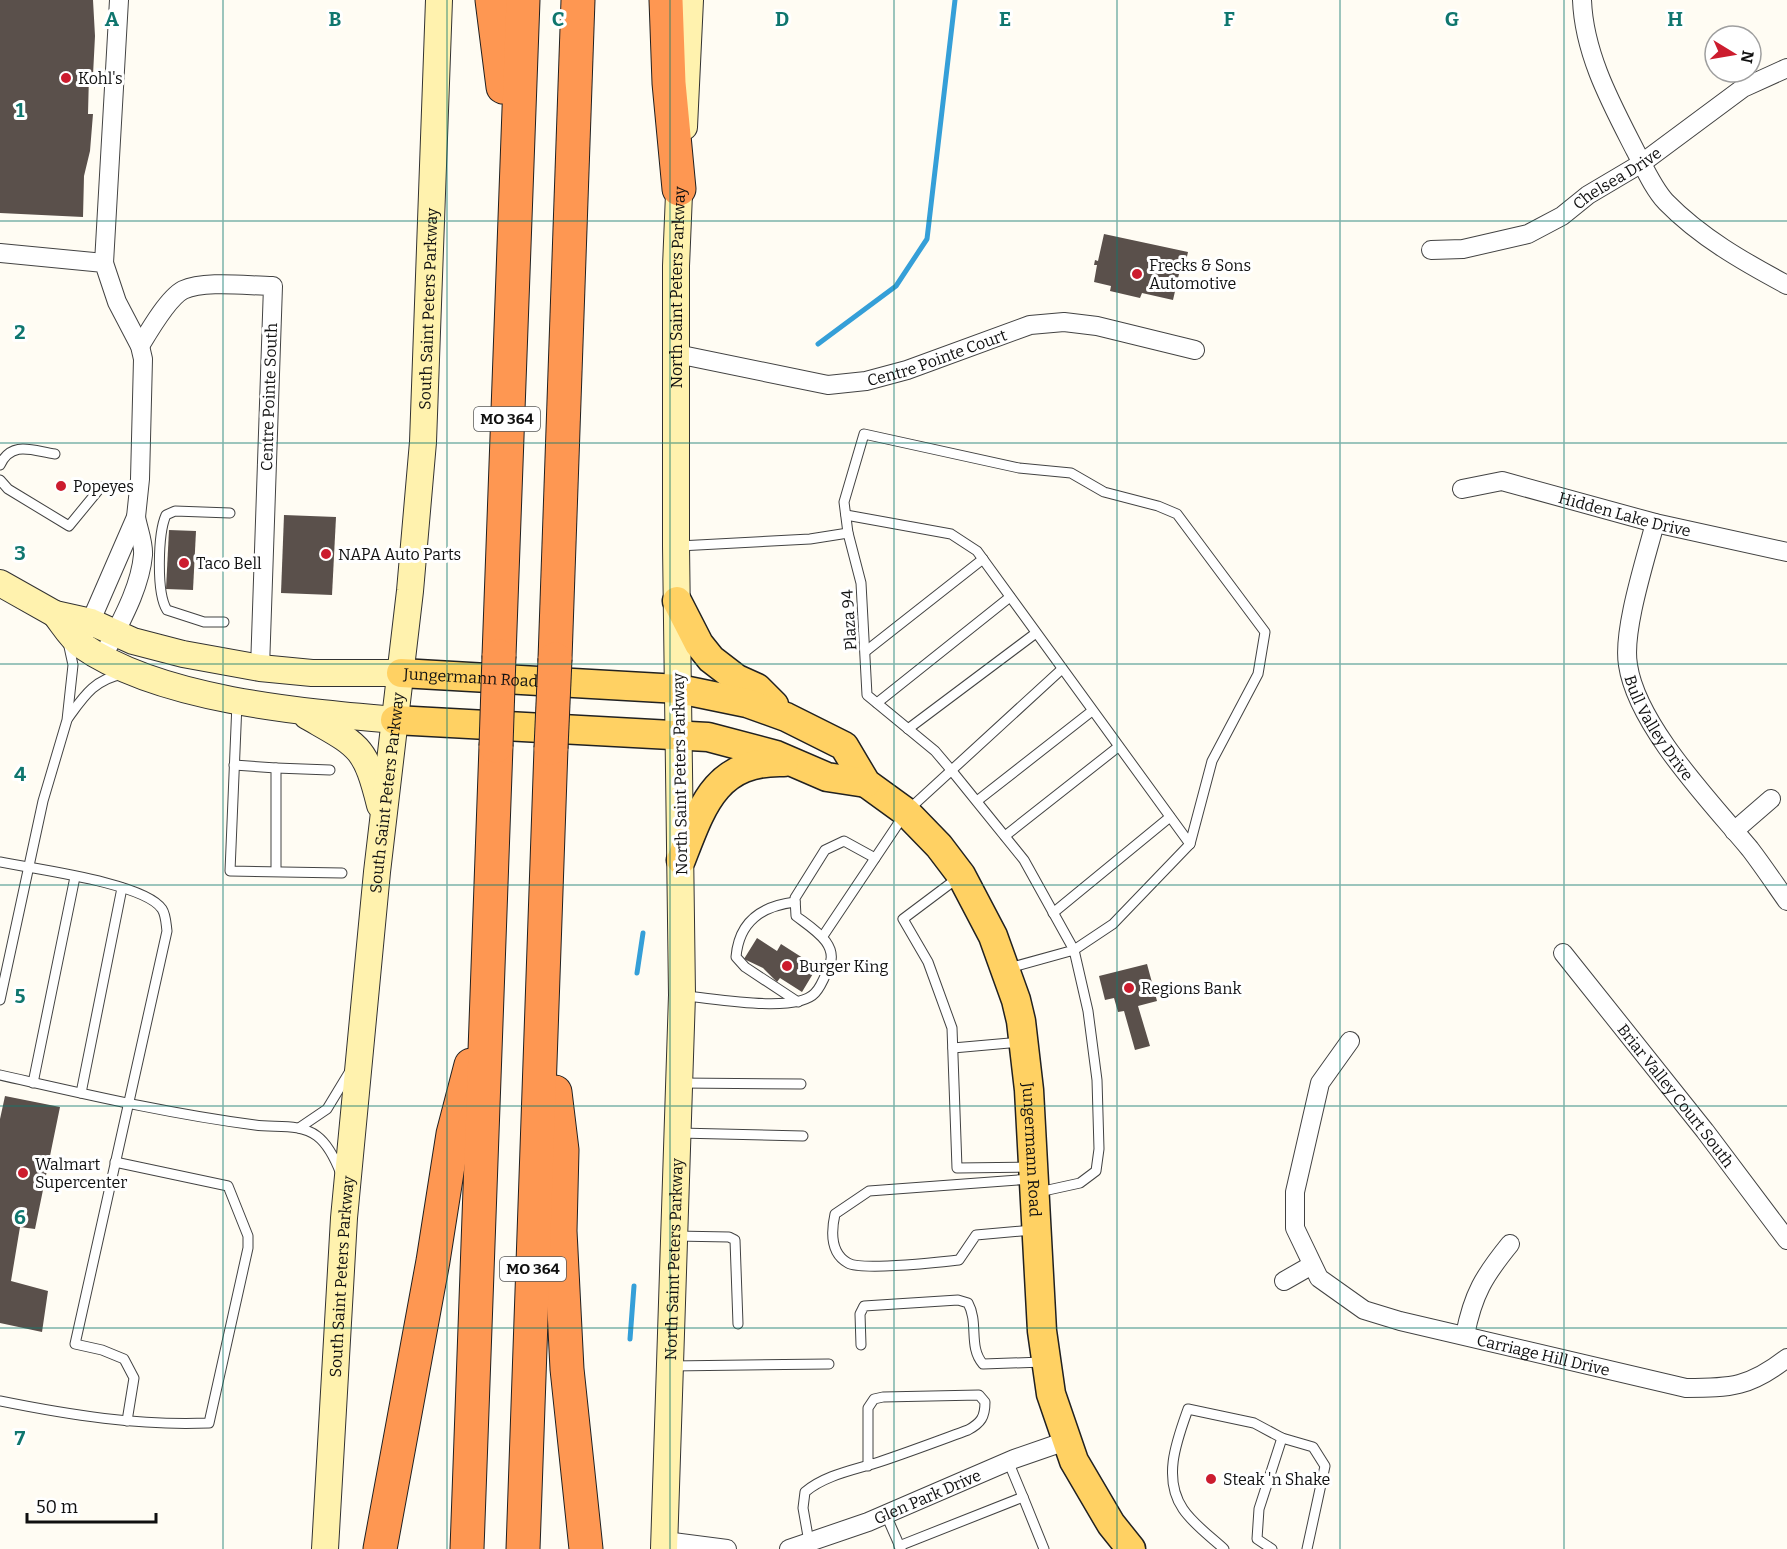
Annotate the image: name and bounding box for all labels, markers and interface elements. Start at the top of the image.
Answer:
text: A [105,7,120,31]
text: B [329,7,342,31]
text: C [552,7,564,31]
text: D [775,7,789,31]
text: E [999,7,1011,31]
text: F [1223,7,1235,31]
text: G [1445,7,1459,31]
text: H [1667,7,1683,31]
north arrow [1703,24,1763,84]
text: N [1737,49,1758,65]
place label: Kohl's [78,69,123,88]
marker: Kohl's [59,71,73,85]
text: 1 [16,98,25,122]
street label: Chelsea Drive [1569,143,1665,213]
street label: North Saint Peters Parkway [666,185,689,388]
street label: South Saint Peters Parkway [415,207,441,410]
place label: Frecks & Sons Automotive [1149,256,1251,293]
marker: Frecks & Sons Automotive [1130,267,1144,281]
text: 2 [14,320,26,344]
street label: Centre Pointe South [257,323,281,471]
street label: Centre Pointe Court [865,325,1009,390]
road number: MO 364 [474,407,540,431]
place label: Popeyes [73,477,134,496]
marker: Popeyes [54,479,68,493]
street label: Hidden Lake Drive [1557,488,1693,540]
text: 3 [14,541,26,565]
place label: NAPA Auto Parts [338,545,461,564]
marker: NAPA Auto Parts [319,547,333,561]
place label: Taco Bell [196,554,262,573]
marker: Taco Bell [177,556,191,570]
street label: Plaza 94 [837,588,861,651]
street label: Jungermann Road [402,664,539,690]
street label: North Saint Peters Parkway [669,672,691,875]
street label: Bull Valley Drive [1621,673,1698,784]
street label: South Saint Peters Parkway [366,691,408,894]
text: 4 [14,762,26,786]
place label: Burger King [799,957,888,976]
marker: Burger King [780,959,794,973]
place label: Regions Bank [1141,979,1242,998]
marker: Regions Bank [1122,981,1136,995]
text: 5 [15,984,26,1008]
street label: Briar Valley Court South [1614,1020,1738,1171]
street label: Jungermann Road [1019,1080,1045,1218]
place label: Walmart Supercenter [35,1155,127,1192]
street label: North Saint Peters Parkway [661,1157,686,1361]
marker: Walmart Supercenter [16,1166,30,1180]
street label: South Saint Peters Parkway [325,1174,358,1378]
text: 6 [14,1205,26,1229]
road number: MO 364 [500,1257,566,1281]
street label: Carriage Hill Drive [1475,1330,1612,1379]
text: 7 [15,1426,26,1450]
street label: Glen Park Drive [871,1465,984,1528]
place label: Steak 'n Shake [1223,1470,1330,1489]
marker: Steak 'n Shake [1204,1472,1218,1486]
scale bar [27,1486,156,1524]
text: 50 m [36,1496,78,1518]

